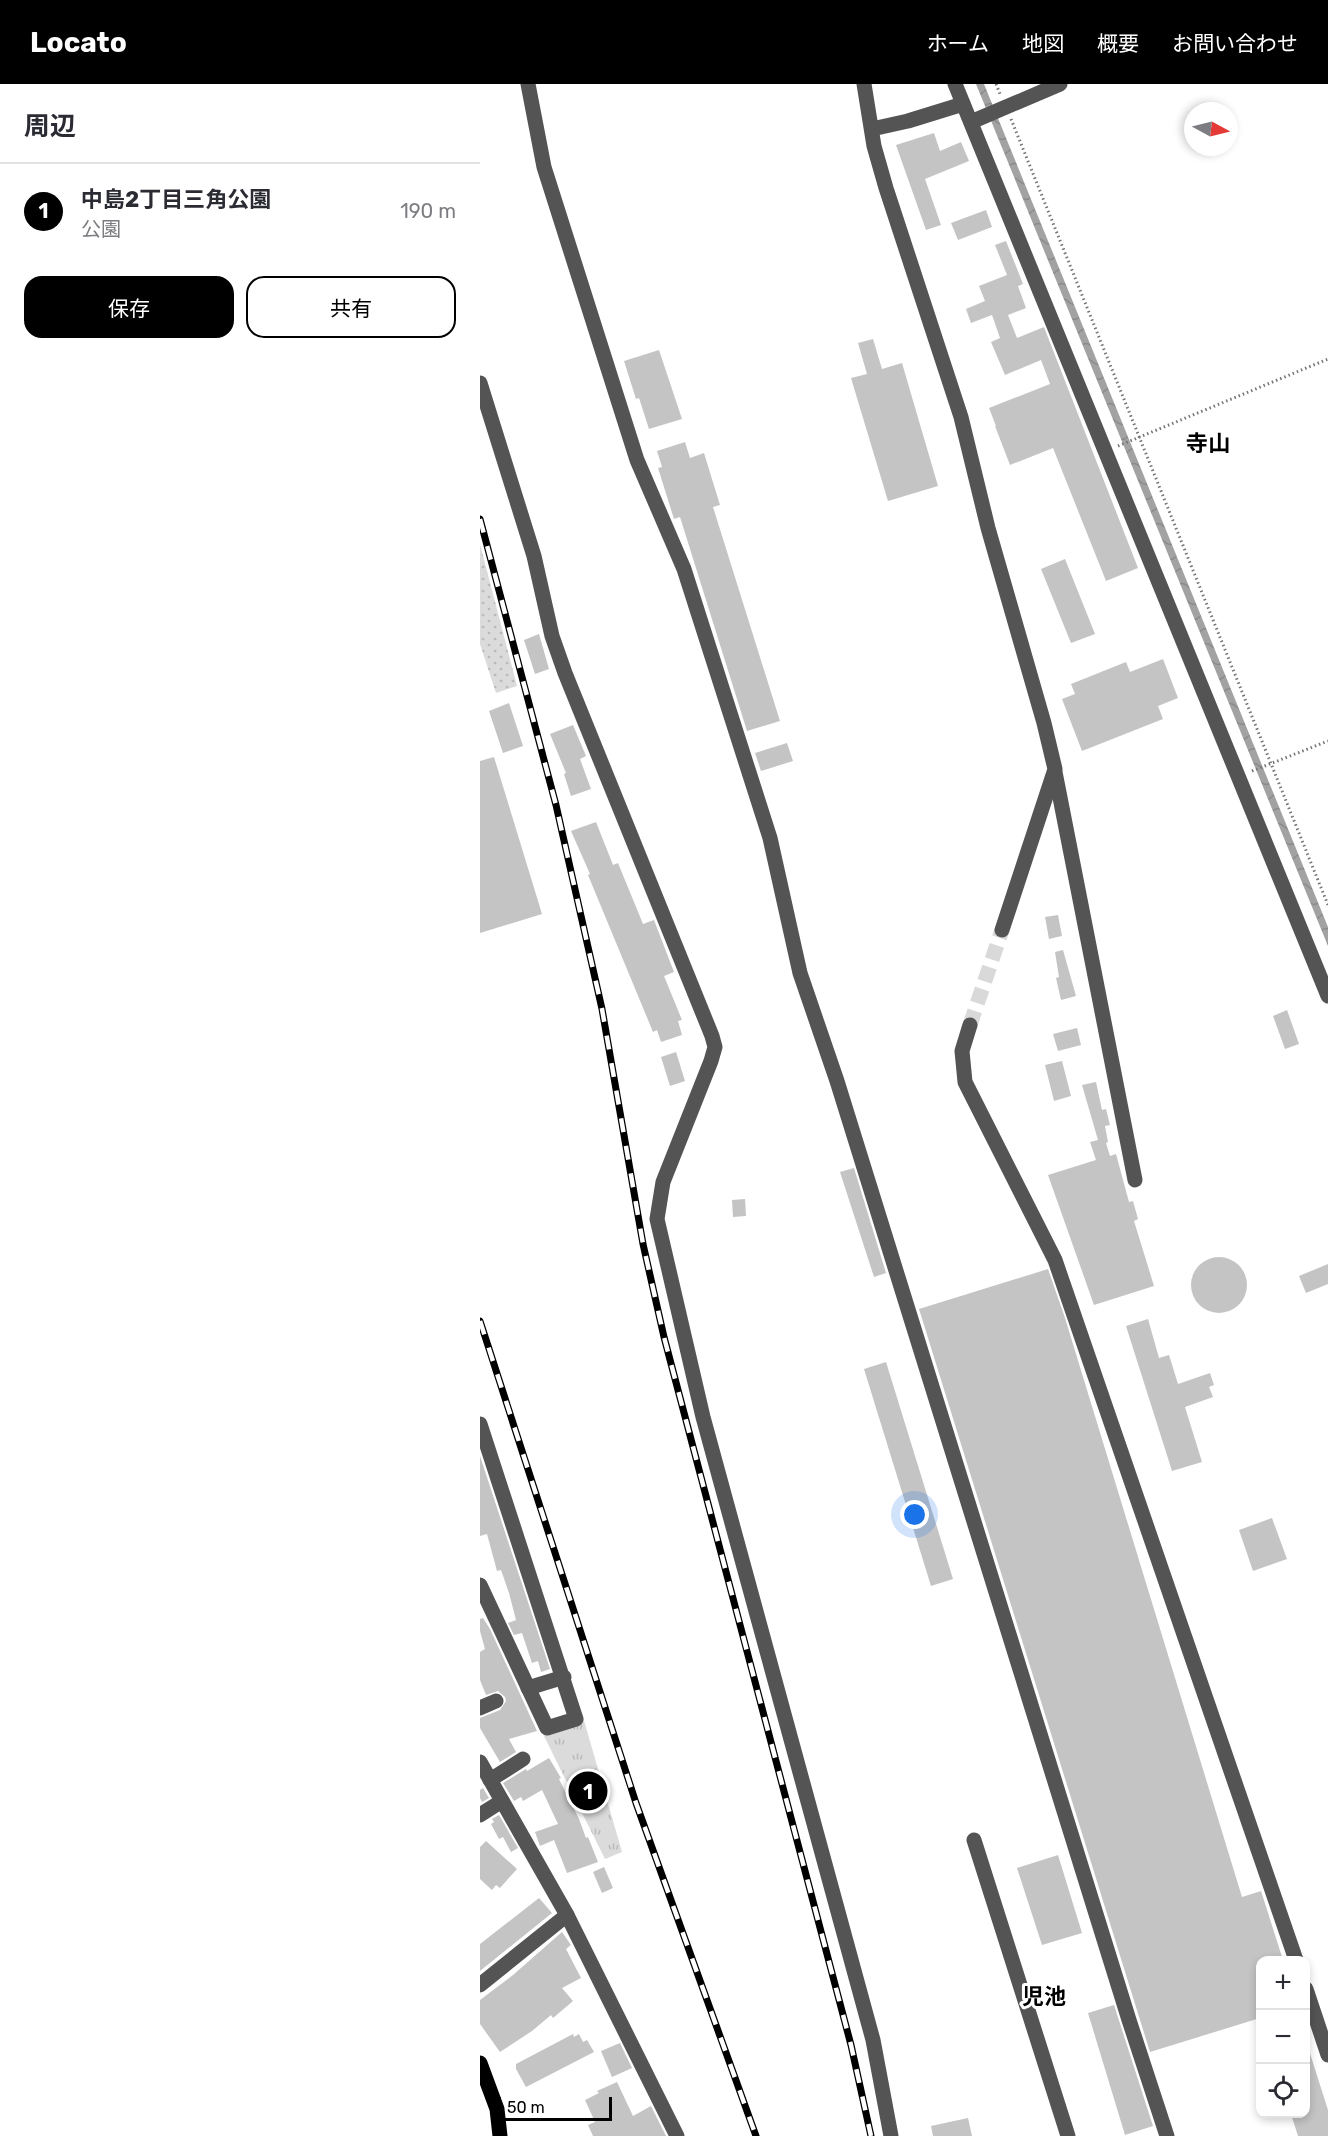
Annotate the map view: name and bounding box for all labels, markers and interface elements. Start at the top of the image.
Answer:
text: Locato [30,26,127,59]
text: ホーム [927,31,989,56]
text: 地図 [1022,31,1064,56]
text: 概要 [1097,31,1139,56]
text: お問い合わせ [1172,31,1298,56]
north arrow [1184,102,1238,156]
text: 周辺 [24,111,76,142]
text: 中島2丁目三角公園 [81,186,271,213]
text: 1 [39,199,48,223]
text: 190 m [400,199,456,223]
text: 公園 [81,217,121,241]
button: 保存 [24,276,234,338]
button: 共有 [246,276,456,338]
district label: 寺山 [1186,430,1230,457]
your location [900,1500,929,1529]
pin: 1 [568,1768,608,1814]
map controls [1256,1956,1310,2118]
button: + [1256,1956,1310,2010]
district label: 児池 [1022,1983,1066,2010]
button: − [1256,2010,1310,2064]
button: locate [1256,2064,1310,2118]
scale bar [498,2094,612,2122]
text: 50 m [507,2098,545,2117]

